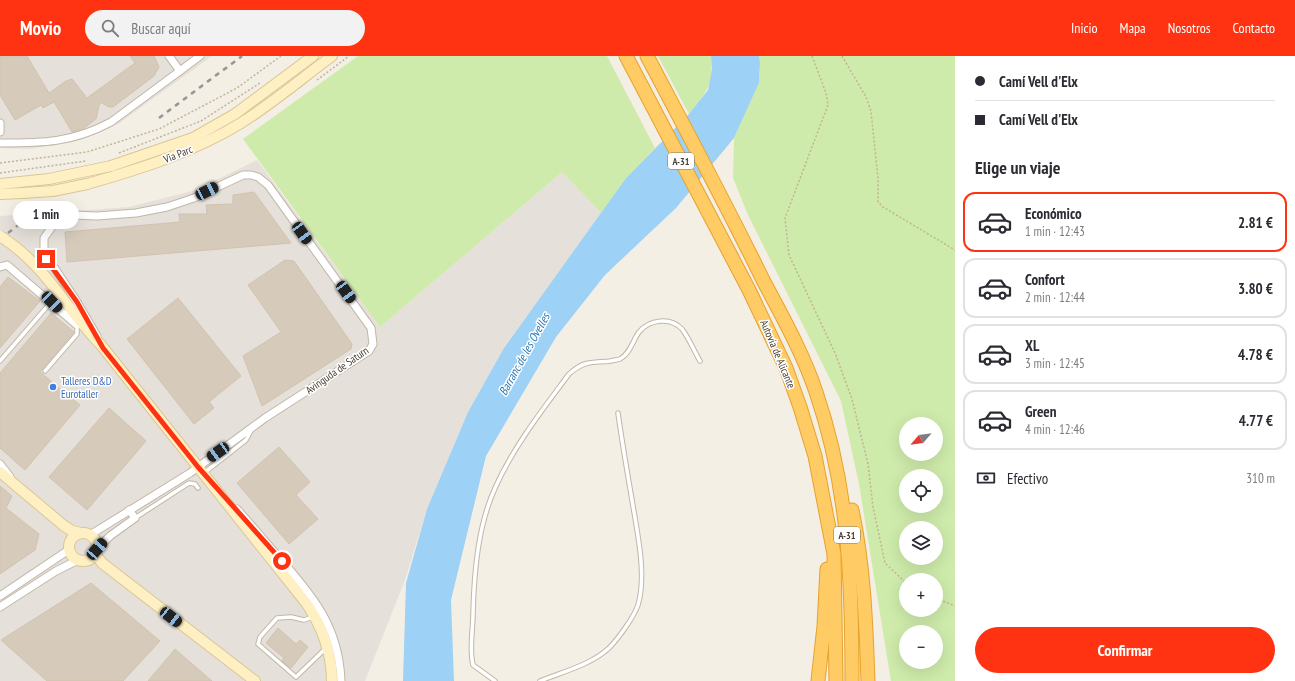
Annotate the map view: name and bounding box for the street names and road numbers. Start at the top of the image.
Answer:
street label: Via Parc [160,142,195,167]
road number: A-31 [668,153,694,169]
street label: Autovía de Alicante [757,318,799,391]
street label: Avinguda de Saturn [303,343,371,397]
road number: A-31 [834,527,860,543]

